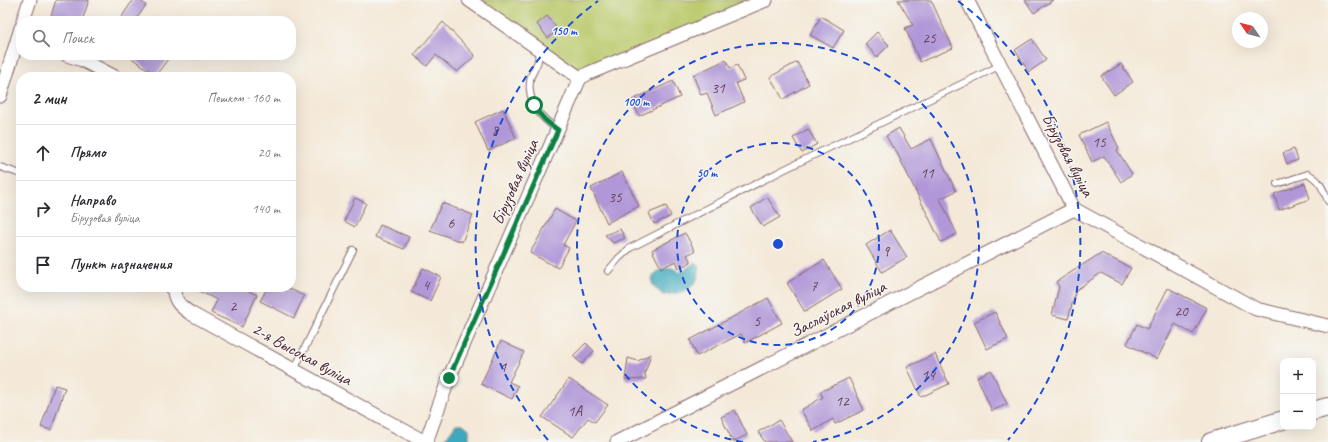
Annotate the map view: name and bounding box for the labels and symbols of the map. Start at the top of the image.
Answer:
north arrow [1232,12,1268,48]
text: 150 m [551,23,578,39]
house number: 25 [922,29,937,48]
house number: 31 [711,79,726,98]
text: 100 m [623,94,650,110]
route start [525,96,543,114]
street label: Бірузовая вуліца [1037,110,1099,202]
house number: 8 [492,121,500,140]
house number: 15 [1092,133,1107,152]
street label: Бірузовая вуліца [487,135,545,228]
house number: 11 [920,164,935,183]
text: 50 m [697,165,718,181]
house number: 35 [608,188,623,207]
house number: 6 [448,214,456,233]
centre of rings [771,237,785,251]
house number: 9 [883,242,891,261]
street label: Заслаўская вуліца [787,275,891,342]
house number: 4 [423,276,431,295]
house number: 7 [811,277,819,296]
house number: 2 [230,297,238,316]
house number: 20 [1174,302,1189,321]
house number: 5 [754,312,762,331]
street label: 2-я Высокая вуліца [249,318,357,391]
house number: 1 [500,358,508,377]
house number: 14 [921,366,936,385]
route end [440,369,458,387]
house number: 12 [835,392,850,411]
house number: 1А [568,402,584,421]

